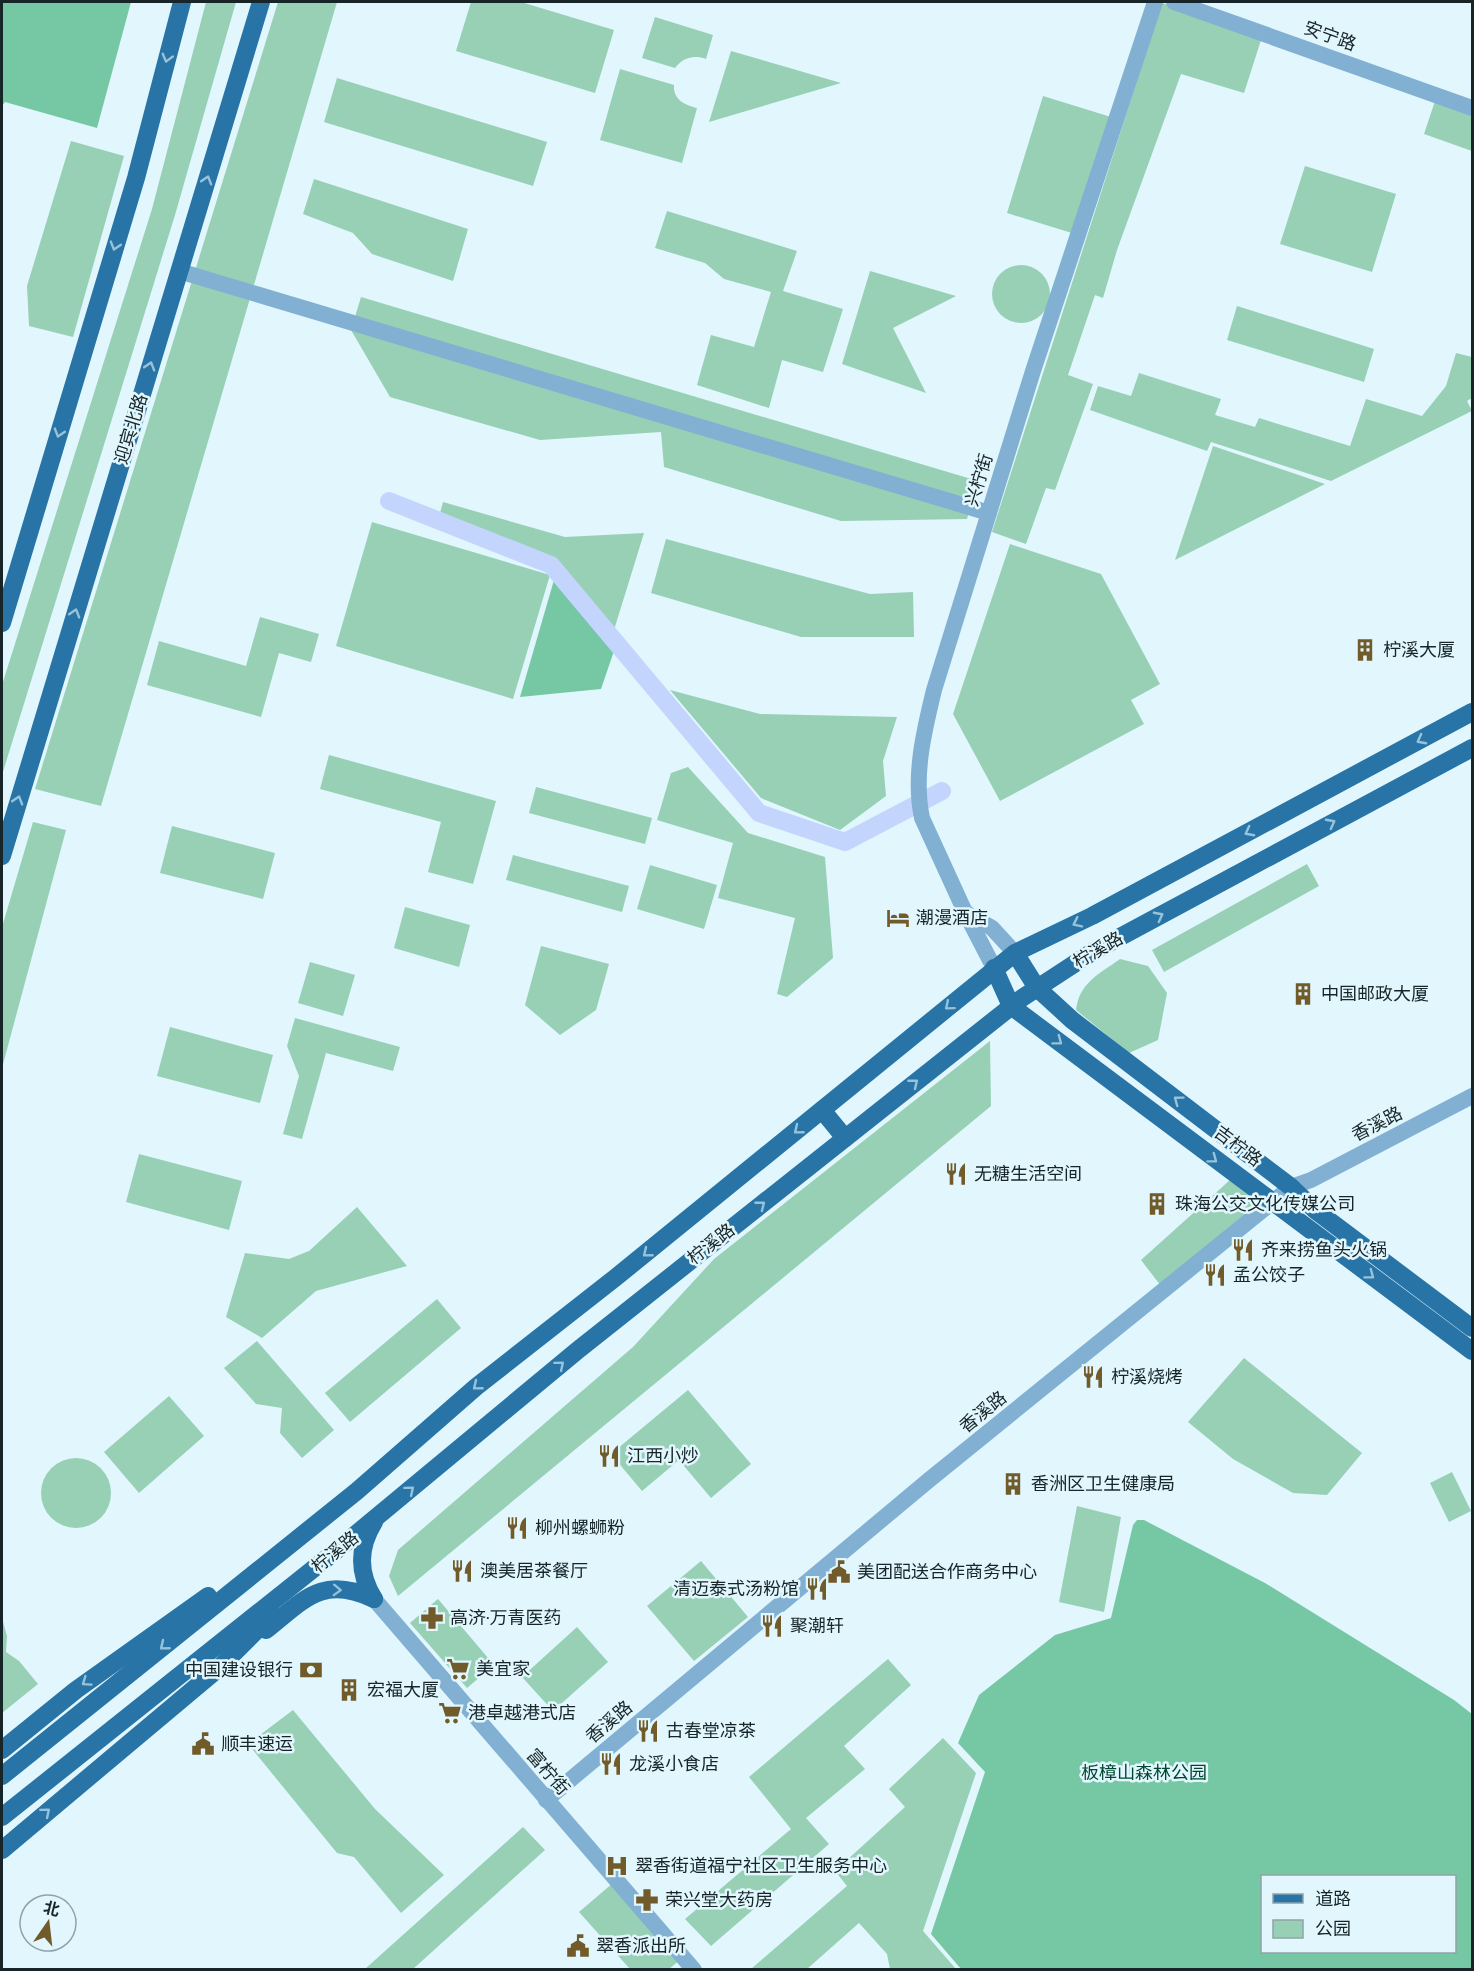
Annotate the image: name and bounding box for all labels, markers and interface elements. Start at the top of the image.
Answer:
street label: 安宁路 [1301,15,1359,57]
one-way arrow [162,53,175,63]
one-way arrow [200,175,212,186]
one-way arrow [110,240,122,251]
one-way arrow [143,361,155,372]
street label: 迎宾北路 [109,391,153,467]
one-way arrow [54,427,66,438]
street label: 兴柠街 [960,451,998,509]
one-way arrow [68,608,80,619]
building icon: 柠溪大厦 [1352,637,1378,663]
place label: 柠溪大厦 [1383,638,1455,662]
one-way arrow [1417,733,1427,744]
one-way arrow [11,795,24,806]
one-way arrow [1325,819,1336,831]
one-way arrow [1245,825,1255,836]
hotel icon: 潮漫酒店 [885,905,911,931]
place label: 潮漫酒店 [916,906,988,930]
one-way arrow [1153,912,1164,923]
one-way arrow [1072,916,1083,928]
street label: 柠溪路 [1069,926,1127,974]
building icon: 中国邮政大厦 [1290,981,1316,1007]
place label: 中国邮政大厦 [1321,982,1429,1006]
one-way arrow [945,999,956,1010]
one-way arrow [1051,1034,1062,1045]
one-way arrow [907,1080,918,1091]
one-way arrow [1173,1097,1184,1108]
street label: 香溪路 [1347,1101,1407,1147]
street label: 吉柠路 [1209,1120,1267,1172]
one-way arrow [794,1122,805,1133]
one-way arrow [1207,1151,1218,1162]
restaurant icon: 无糖生活空间 [943,1161,969,1187]
place label: 无糖生活空间 [974,1162,1082,1186]
building icon: 珠海公交文化传媒公司 [1144,1191,1170,1217]
place label: 珠海公交文化传媒公司 [1175,1192,1355,1216]
one-way arrow [754,1201,765,1212]
street label: 柠溪路 [682,1218,740,1270]
restaurant icon: 齐来捞鱼头火锅 [1230,1237,1256,1263]
place label: 齐来捞鱼头火锅 [1261,1238,1387,1262]
one-way arrow [643,1245,654,1256]
restaurant icon: 孟公饺子 [1202,1262,1228,1288]
place label: 孟公饺子 [1233,1263,1305,1287]
one-way arrow [1364,1268,1375,1279]
one-way arrow [553,1362,564,1373]
restaurant icon: 柠溪烧烤 [1080,1364,1106,1390]
place label: 柠溪烧烤 [1111,1365,1183,1389]
one-way arrow [473,1379,484,1390]
street label: 香溪路 [954,1386,1012,1438]
restaurant icon: 江西小炒 [596,1443,622,1469]
place label: 江西小炒 [627,1444,699,1468]
building icon: 香洲区卫生健康局 [1000,1471,1026,1497]
place label: 香洲区卫生健康局 [1031,1472,1175,1496]
one-way arrow [403,1486,414,1497]
restaurant icon: 柳州螺蛳粉 [504,1515,530,1541]
place label: 柳州螺蛳粉 [535,1516,625,1540]
street label: 柠溪路 [306,1526,364,1578]
restaurant icon: 澳美居茶餐厅 [449,1558,475,1584]
place label: 澳美居茶餐厅 [480,1559,588,1583]
public building icon: 美团配送合作商务中心 [826,1559,852,1585]
place label: 美团配送合作商务中心 [857,1560,1037,1584]
restaurant icon: 清迈泰式汤粉馆 [804,1576,830,1602]
place label: 清迈泰式汤粉馆 [673,1577,799,1601]
one-way arrow [332,1583,341,1596]
pharmacy icon: 高济·万青医药 [419,1605,445,1631]
place label: 高济·万青医药 [450,1606,562,1630]
restaurant icon: 聚潮轩 [759,1613,785,1639]
place label: 聚潮轩 [790,1614,844,1638]
one-way arrow [160,1638,171,1649]
supermarket icon: 美宜家 [445,1656,471,1682]
bank icon: 中国建设银行 [298,1657,324,1683]
place label: 美宜家 [476,1657,530,1681]
place label: 中国建设银行 [185,1658,293,1682]
one-way arrow [82,1675,93,1686]
building icon: 宏福大厦 [336,1677,362,1703]
place label: 宏福大厦 [367,1678,439,1702]
street label: 香溪路 [581,1695,637,1749]
supermarket icon: 港卓越港式店 [437,1700,463,1726]
place label: 港卓越港式店 [468,1701,576,1725]
restaurant icon: 古春堂凉茶 [635,1718,661,1744]
place label: 古春堂凉茶 [666,1719,756,1743]
public building icon: 顺丰速运 [190,1731,216,1757]
place label: 顺丰速运 [221,1732,293,1756]
street label: 富柠街 [521,1744,575,1800]
restaurant icon: 龙溪小食店 [598,1751,624,1777]
place label: 龙溪小食店 [629,1752,719,1776]
park label: 板樟山森林公园 [1081,1761,1207,1785]
one-way arrow [39,1808,50,1819]
hospital icon: 翠香街道福宁社区卫生服务中心 [604,1853,630,1879]
place label: 翠香街道福宁社区卫生服务中心 [635,1854,887,1878]
legend [1261,1875,1456,1953]
pharmacy icon: 荣兴堂大药房 [634,1887,660,1913]
text: 道路 [1315,1887,1351,1911]
place label: 荣兴堂大药房 [665,1888,773,1912]
north arrow [18,1893,78,1953]
text: 北 [41,1897,62,1921]
text: 公园 [1315,1917,1351,1941]
public building icon: 翠香派出所 [565,1933,591,1959]
place label: 翠香派出所 [596,1934,686,1958]

